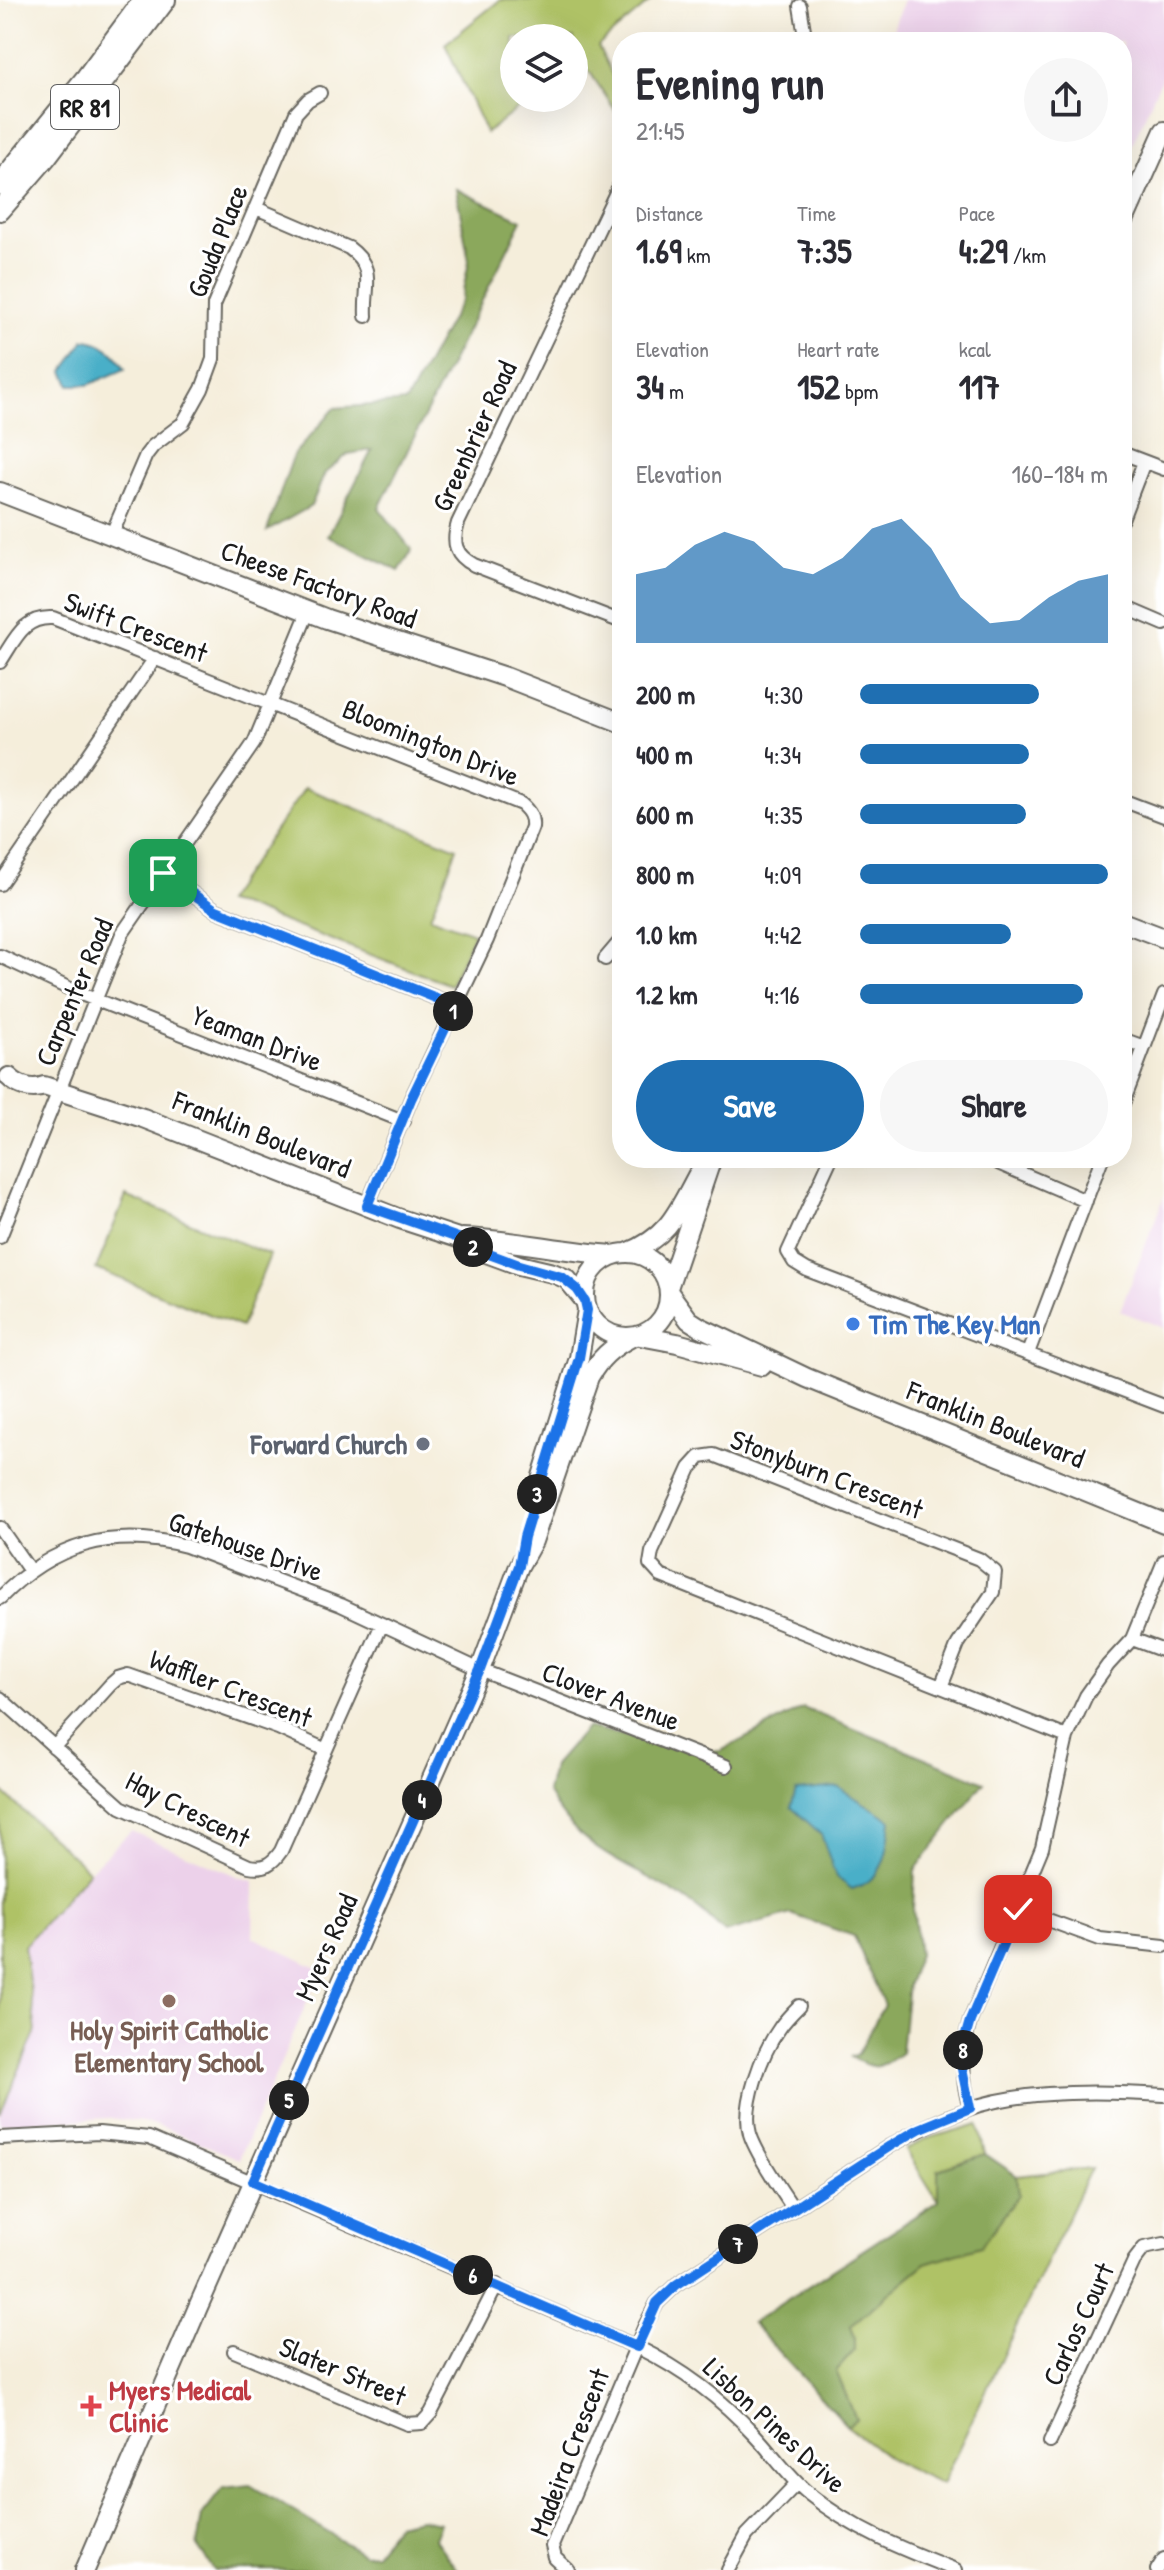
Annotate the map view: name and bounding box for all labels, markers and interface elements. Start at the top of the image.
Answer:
map controls [500,24,588,112]
button: layers [500,24,588,112]
text: Evening run [636,53,824,113]
button: share [1024,58,1108,142]
road number: RR 81 [51,85,119,129]
text: 21:45 [636,113,684,148]
street label: Gouda Place [177,179,257,303]
text: Distance [636,198,703,228]
text: Time [797,198,836,228]
text: Pace [959,198,995,228]
text: 1.69 [636,228,682,274]
text: 7:35 [797,228,852,274]
text: 4:29 [959,228,1008,274]
text: km [682,240,711,270]
text: /km [1008,240,1046,270]
text: Elevation [636,334,709,364]
text: Heart rate [797,334,880,364]
text: kcal [959,334,991,364]
street label: Greenbrier Road [423,354,525,517]
text: 34 [636,364,664,410]
text: 152 [797,364,840,410]
text: 117 [959,364,1000,410]
text: m [664,376,684,406]
text: bpm [840,376,878,406]
text: Elevation [636,456,722,491]
text: 160–184 m [1012,456,1108,491]
street label: Cheese Factory Road [216,531,422,637]
street label: Swift Crescent [59,582,213,672]
text: 200 m [636,677,695,712]
text: 4:30 [764,677,803,712]
street label: Bloomington Drive [337,689,525,795]
text: 400 m [636,737,693,772]
text: 4:34 [764,737,801,772]
text: 600 m [636,797,693,832]
text: 4:35 [764,797,802,832]
pin [129,839,197,907]
icon: arrive [141,851,185,895]
text: 800 m [636,857,694,892]
text: 4:09 [764,857,801,892]
street label: Carpenter Road [26,912,122,1072]
text: 1.0 km [636,917,697,952]
text: 4:42 [764,917,802,952]
text: 1.2 km [636,977,698,1012]
text: 4:16 [764,977,800,1012]
pin: 1 [433,991,473,1031]
street label: Yeaman Drive [187,996,327,1080]
text: 1 [449,996,457,1026]
button: Save [636,1060,864,1152]
button: Share [880,1060,1108,1152]
street label: Franklin Boulevard [167,1081,357,1187]
pin: 2 [453,1227,493,1267]
text: 2 [468,1232,478,1262]
place label: Tim The Key Man [868,1305,1041,1344]
marker: Tim The Key Man [844,1315,862,1333]
street label: Franklin Boulevard [901,1371,1091,1477]
street label: Stonyburn Crescent [725,1420,929,1528]
place label: Forward Church [250,1425,407,1463]
marker: Forward Church [414,1435,432,1453]
pin: 3 [517,1474,557,1514]
text: 3 [532,1479,542,1509]
street label: Gatehouse Drive [164,1502,328,1590]
street label: Waffler Crescent [144,1640,318,1737]
street label: Clover Avenue [537,1652,685,1740]
street label: Hay Crescent [119,1761,257,1857]
pin: 4 [402,1780,442,1820]
text: 4 [418,1785,426,1815]
pin [984,1875,1052,1943]
street label: Myers Road [286,1887,366,2007]
icon: check [996,1887,1040,1931]
marker: Holy Spirit Catholic Elementary School [160,1992,178,2010]
place label: Holy Spirit Catholic Elementary School [70,2011,269,2082]
pin: 8 [943,2030,983,2070]
text: 8 [958,2035,968,2065]
pin: 5 [269,2080,309,2120]
text: 5 [284,2085,294,2115]
pin: 7 [718,2224,758,2264]
text: 7 [733,2229,743,2259]
pin: 6 [453,2255,493,2295]
street label: Carlos Court [1033,2256,1123,2392]
text: 6 [469,2260,477,2290]
street label: Slater Street [274,2327,413,2415]
street label: Lisbon Pines Drive [695,2349,855,2501]
street label: Madeira Crescent [520,2362,618,2541]
place label: Myers Medical Clinic [109,2371,251,2441]
marker: Myers Medical Clinic [80,2395,102,2417]

